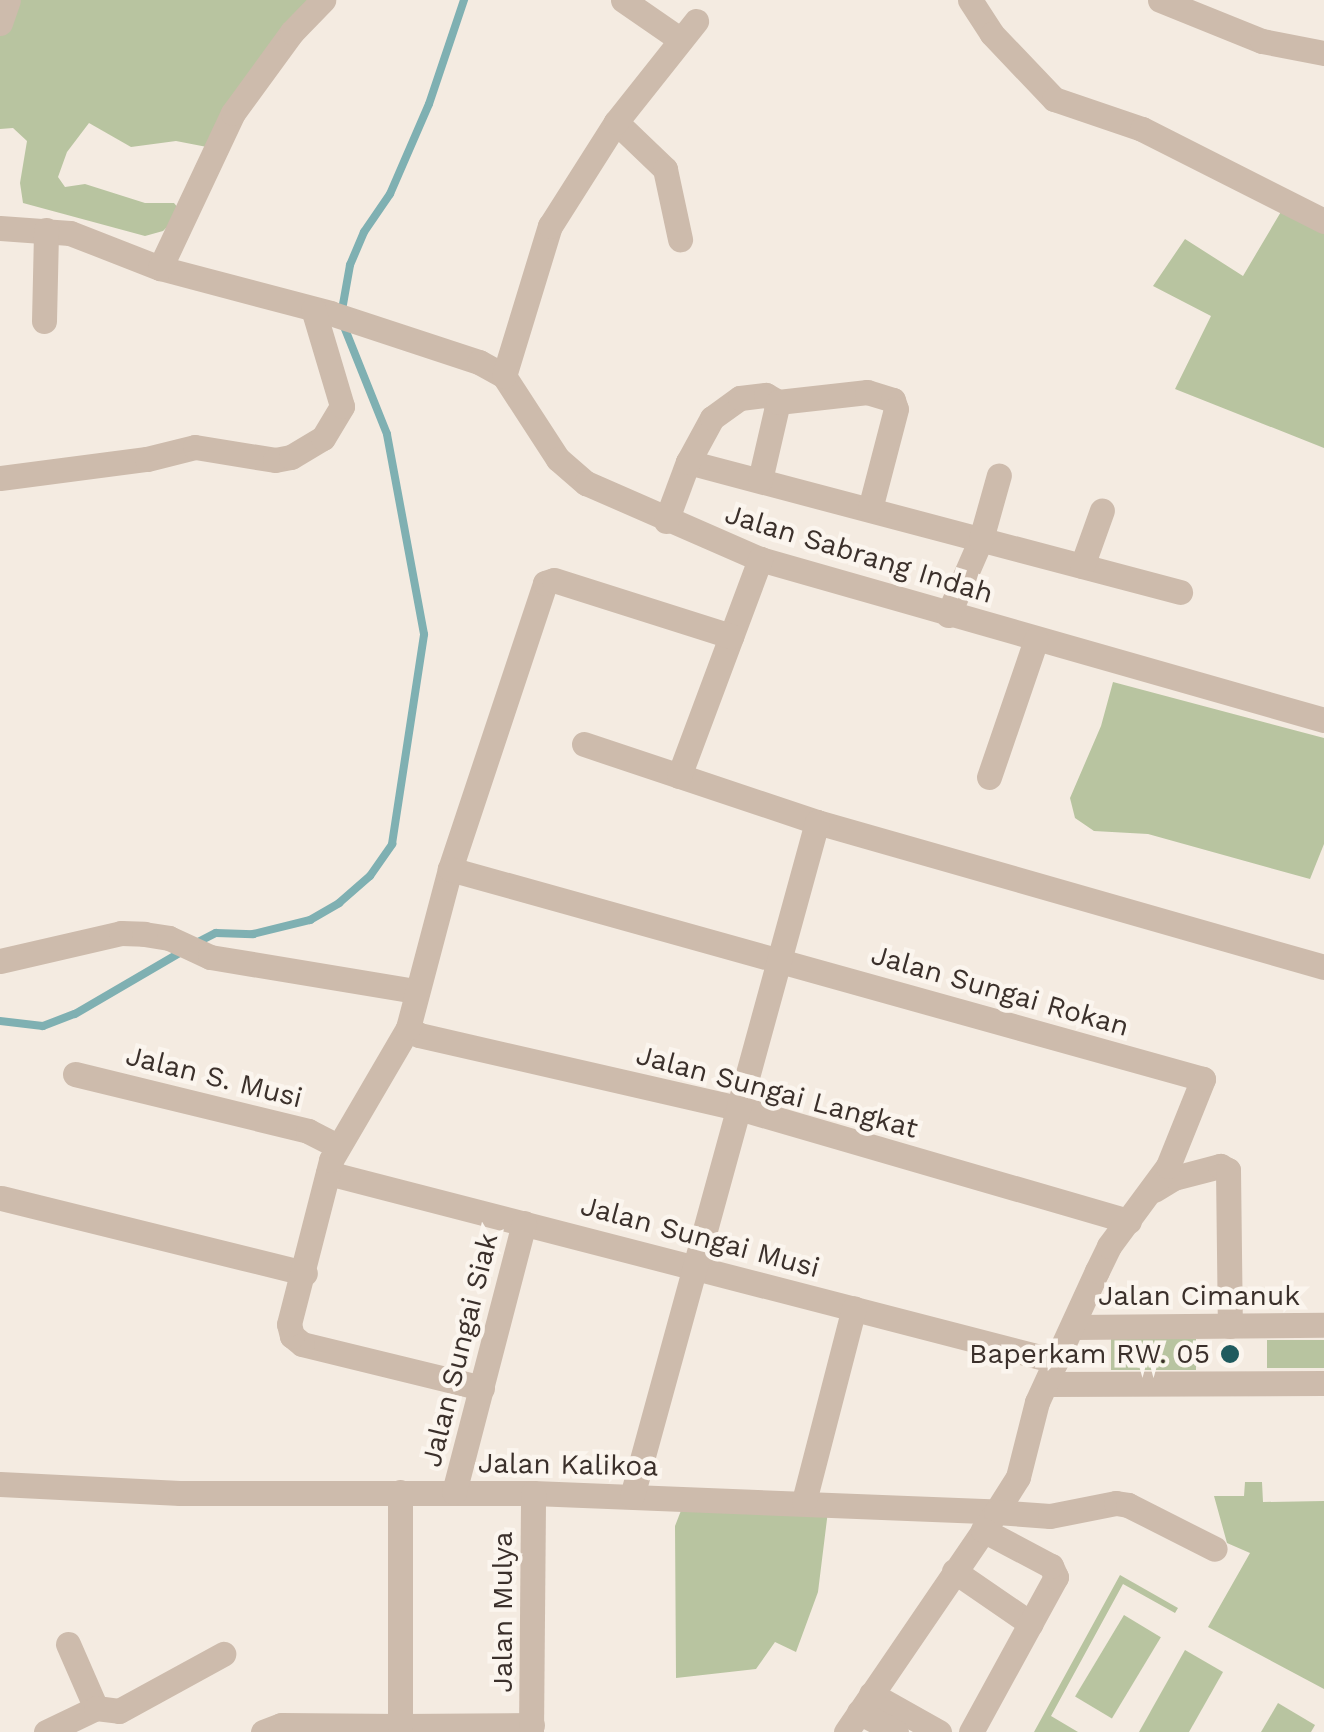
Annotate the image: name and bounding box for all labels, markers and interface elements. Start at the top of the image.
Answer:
street label: Jalan Sabrang Indah [721,497,997,611]
street label: Jalan Sungai Rokan [867,938,1133,1044]
street label: Jalan Sungai Langkat [633,1038,921,1146]
street label: Jalan S. Musi [122,1039,306,1115]
street label: Jalan Sungai Musi [577,1189,823,1285]
street label: Jalan Sungai Siak [415,1230,505,1470]
street label: Jalan Cimanuk [1098,1279,1300,1313]
place label: Baperkam RW. 05 [969,1337,1210,1371]
marker: Baperkam RW. 05 [1219,1343,1241,1365]
street label: Jalan Kalikoa [478,1447,658,1483]
street label: Jalan Mulya [486,1531,520,1693]

